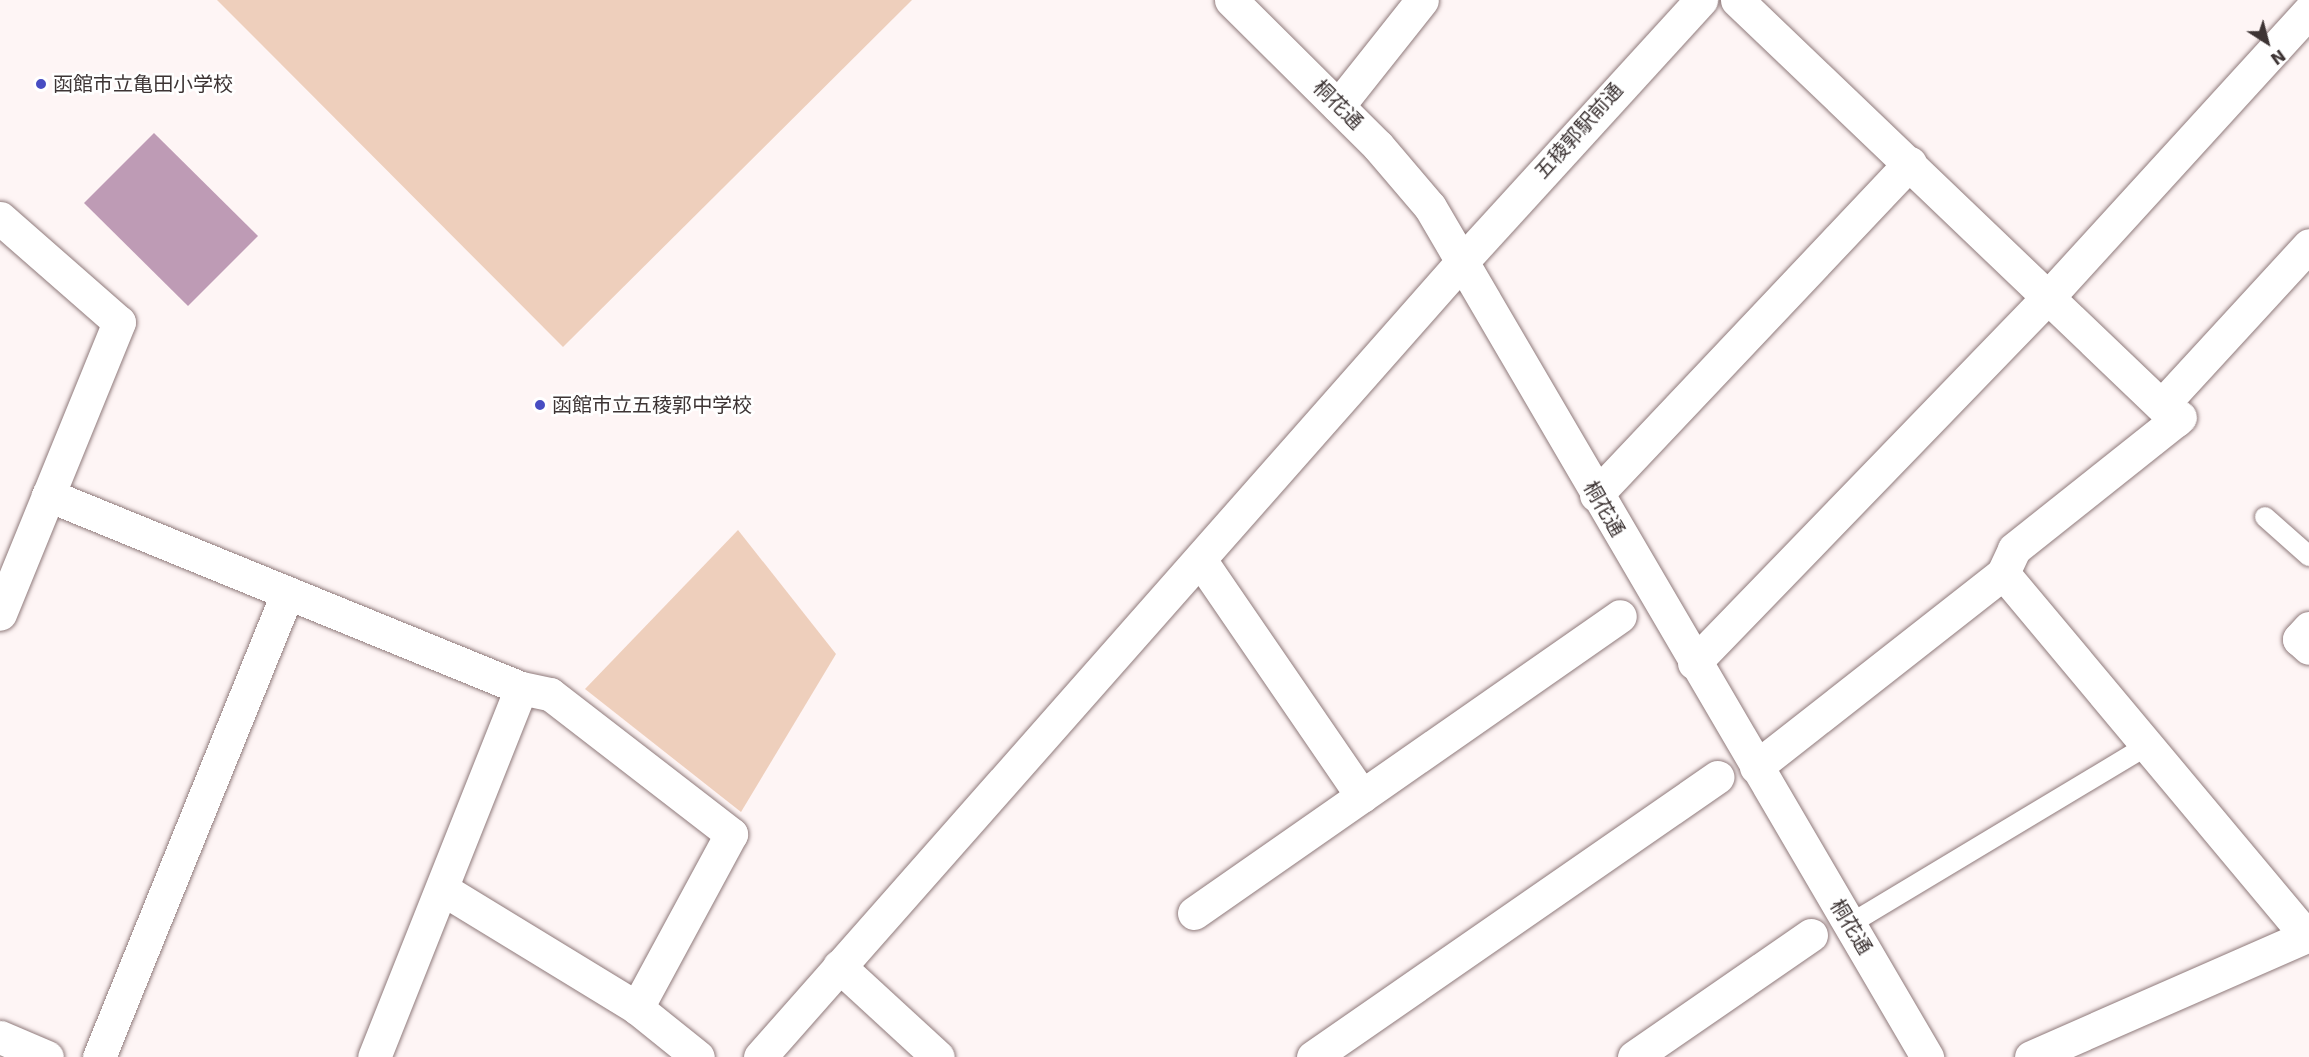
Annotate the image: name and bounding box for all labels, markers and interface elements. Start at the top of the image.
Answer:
north arrow [2237,12,2297,72]
text: N [2267,45,2289,69]
place label: 函館市立亀田小学校 [53,72,233,96]
street label: 桐花通 [1308,75,1368,135]
marker: 函館市立亀田小学校 [34,77,48,91]
street label: 五稜郭駅前通 [1530,78,1628,184]
place label: 函館市立五稜郭中学校 [552,393,752,417]
marker: 函館市立五稜郭中学校 [533,398,547,412]
street label: 桐花通 [1579,477,1629,541]
street label: 桐花通 [1825,895,1877,959]

